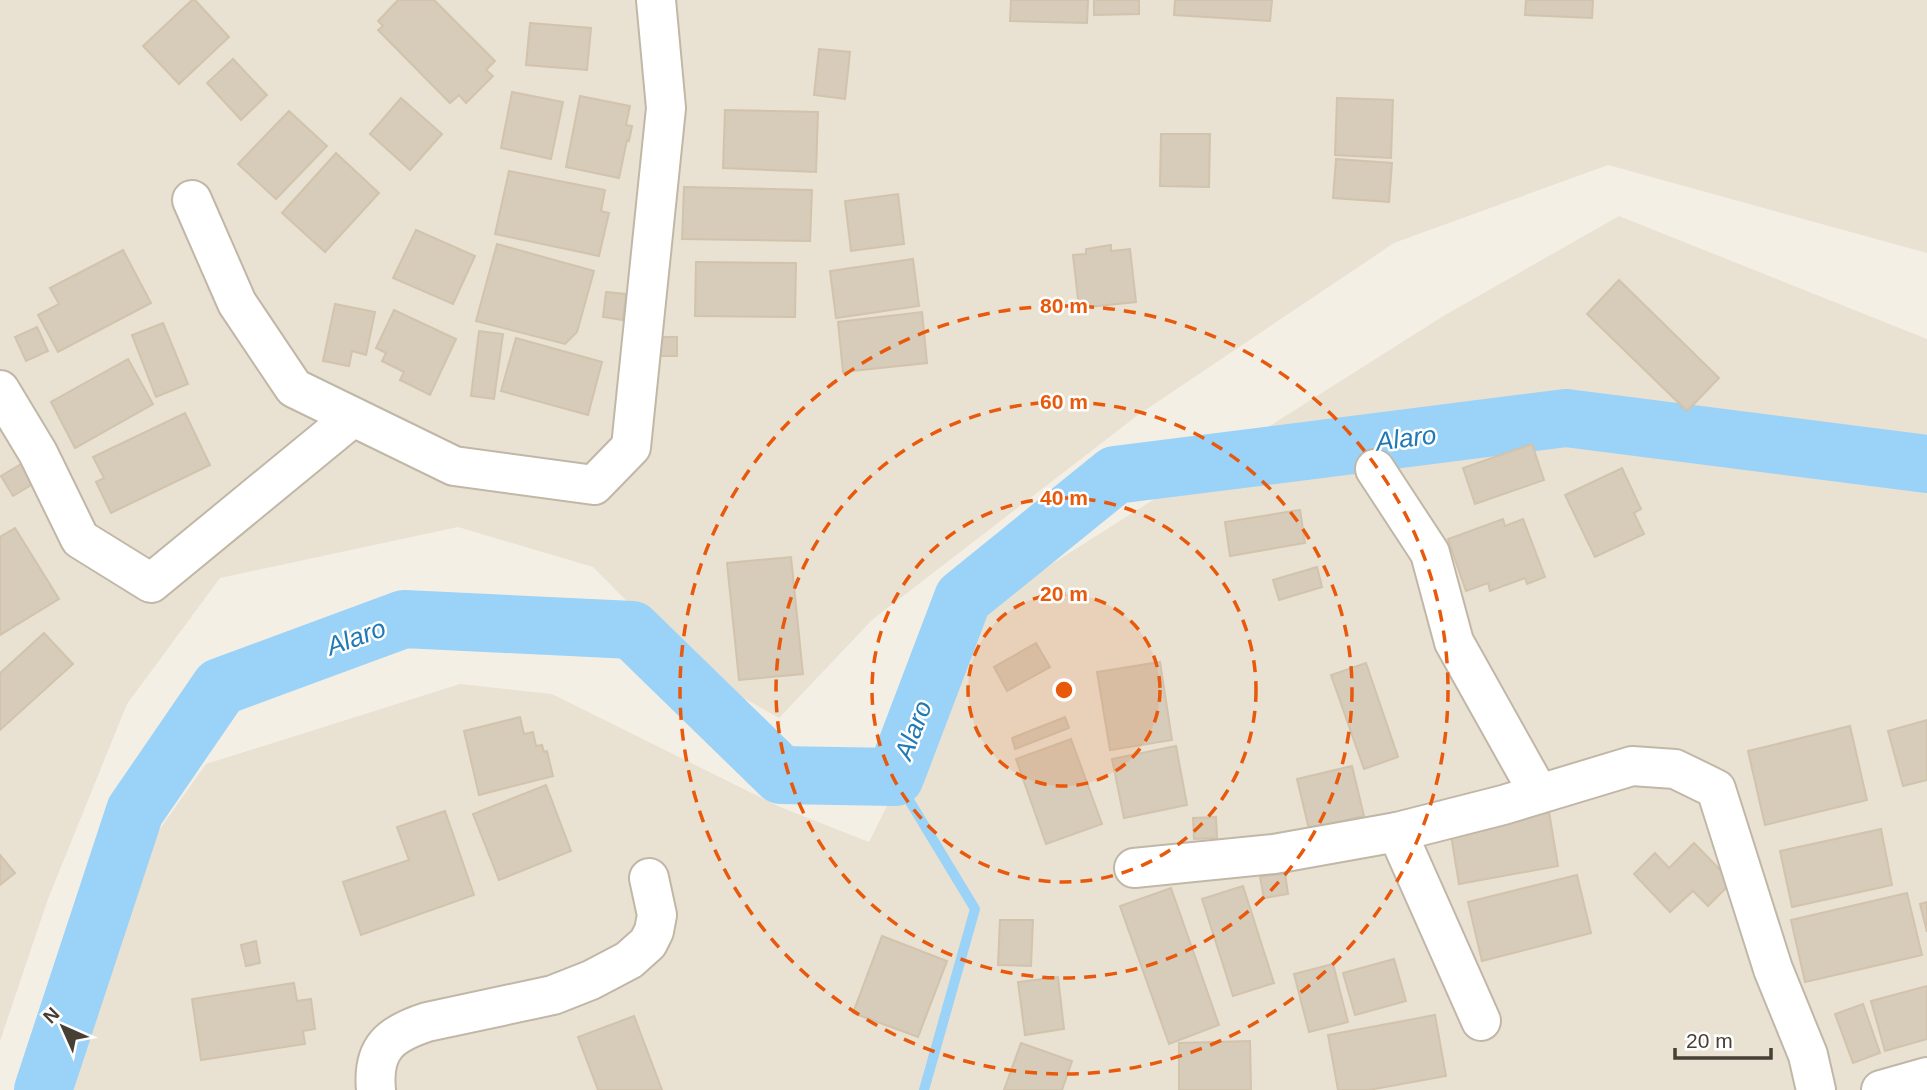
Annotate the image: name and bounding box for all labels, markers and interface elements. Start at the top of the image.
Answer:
text: 80 m [1040,294,1088,317]
text: 60 m [1040,390,1088,413]
water label: Alaro [1372,419,1438,457]
text: 40 m [1040,486,1088,509]
text: 20 m [1040,582,1088,605]
water label: Alaro [320,613,390,662]
centre of rings [1052,678,1076,702]
water label: Alaro [887,696,938,766]
north arrow [28,992,98,1062]
text: N [39,1003,64,1028]
scale bar [1675,1016,1771,1060]
text: 20 m [1686,1029,1733,1052]

